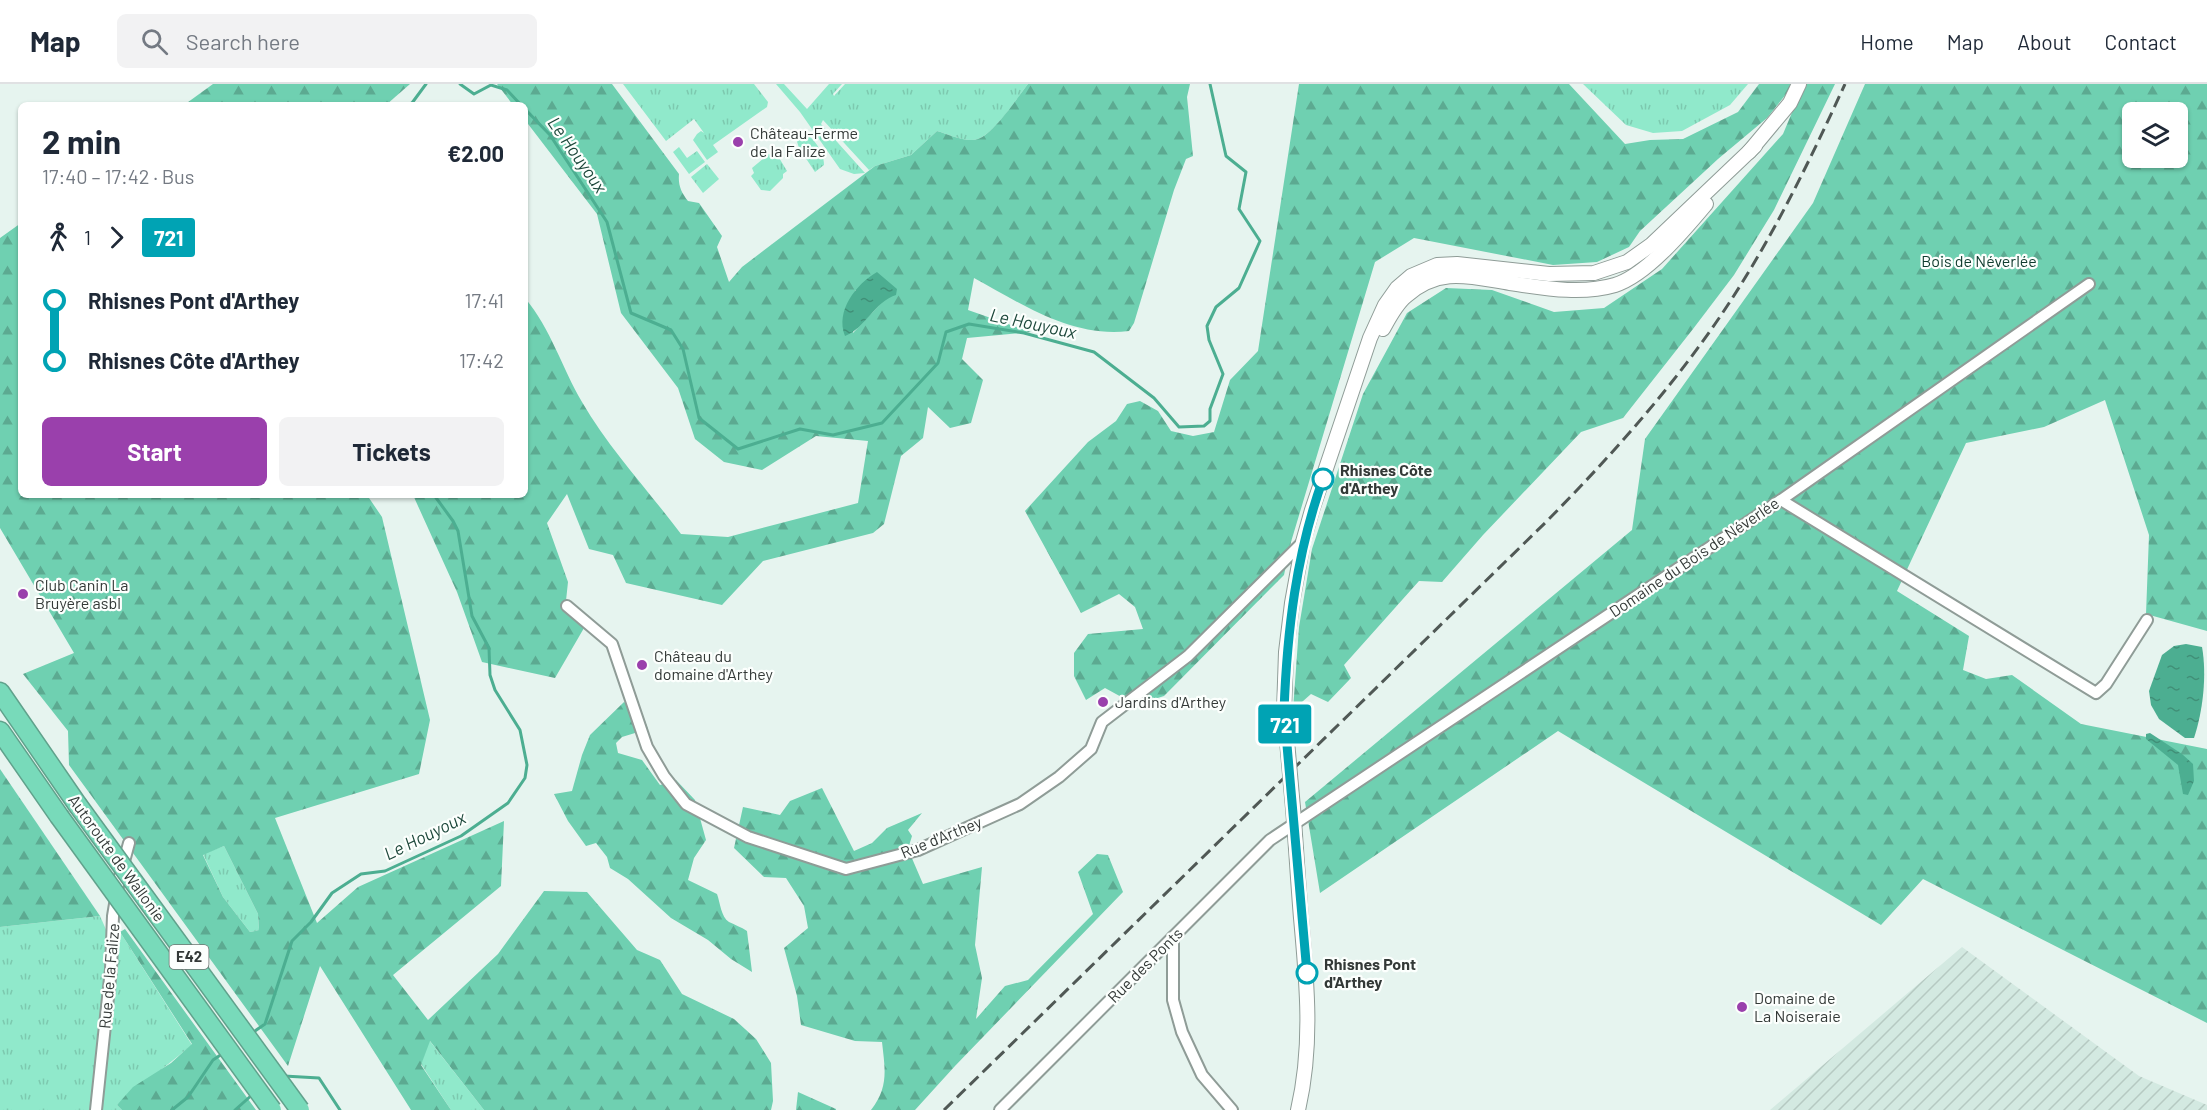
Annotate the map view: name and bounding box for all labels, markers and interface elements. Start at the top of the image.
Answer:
search box [117,14,537,68]
text: Map [30,24,81,58]
icon: search [138,25,171,58]
text: Search here [186,28,300,54]
text: Home [1860,29,1914,54]
text: Map [1947,29,1984,54]
text: About [2017,29,2072,54]
text: Contact [2105,29,2177,54]
map controls [2122,102,2188,168]
button: layers [2122,102,2188,168]
water label: Le Houyoux [544,112,612,197]
text: 2 min [42,121,121,161]
place label: Château-Ferme de la Falize [750,123,858,160]
marker: Château-Ferme de la Falize [731,135,745,149]
text: €2.00 [447,140,504,166]
text: 17:40 – 17:42 · Bus [42,164,194,188]
icon: walk [42,221,75,254]
icon: forward [100,221,133,254]
text: 1 [84,225,91,249]
text: 721 [154,225,183,250]
park label: Bois de Néverlée [1921,251,2037,270]
text: Rhisnes Pont d'Arthey [88,287,299,313]
text: 17:41 [465,288,504,312]
water label: Le Houyoux [988,303,1079,343]
text: Rhisnes Côte d'Arthey [88,347,300,373]
text: 17:42 [459,348,504,372]
button: Start [42,417,267,486]
button: Tickets [279,417,504,486]
place label: Rhisnes Côte d'Arthey [1340,460,1432,497]
marker: Rhisnes Côte d'Arthey [1312,468,1334,490]
street label: Domaine du Bois de Néverlée [1605,493,1782,621]
place label: Club Canin La Bruyère asbl [35,575,128,612]
marker: Club Canin La Bruyère asbl [16,587,30,601]
place label: Château du domaine d'Arthey [654,646,773,683]
marker: Château du domaine d'Arthey [635,658,649,672]
place label: Jardins d'Arthey [1115,692,1227,711]
marker: Jardins d'Arthey [1096,695,1110,709]
line badge: 721 [1250,704,1320,744]
text: 721 [1270,712,1300,737]
street label: Autoroute de Wallonie [65,791,170,925]
water label: Le Houyoux [380,806,470,864]
street label: Rue d'Arthey [897,811,985,861]
street label: Rue de la Falize [94,922,123,1029]
street label: Rue des Ponts [1103,923,1186,1006]
road number: E42 [170,945,208,969]
place label: Rhisnes Pont d'Arthey [1324,954,1416,991]
marker: Rhisnes Pont d'Arthey [1296,962,1318,984]
place label: Domaine de La Noiseraie [1754,988,1841,1025]
marker: Domaine de La Noiseraie [1735,1000,1749,1014]

